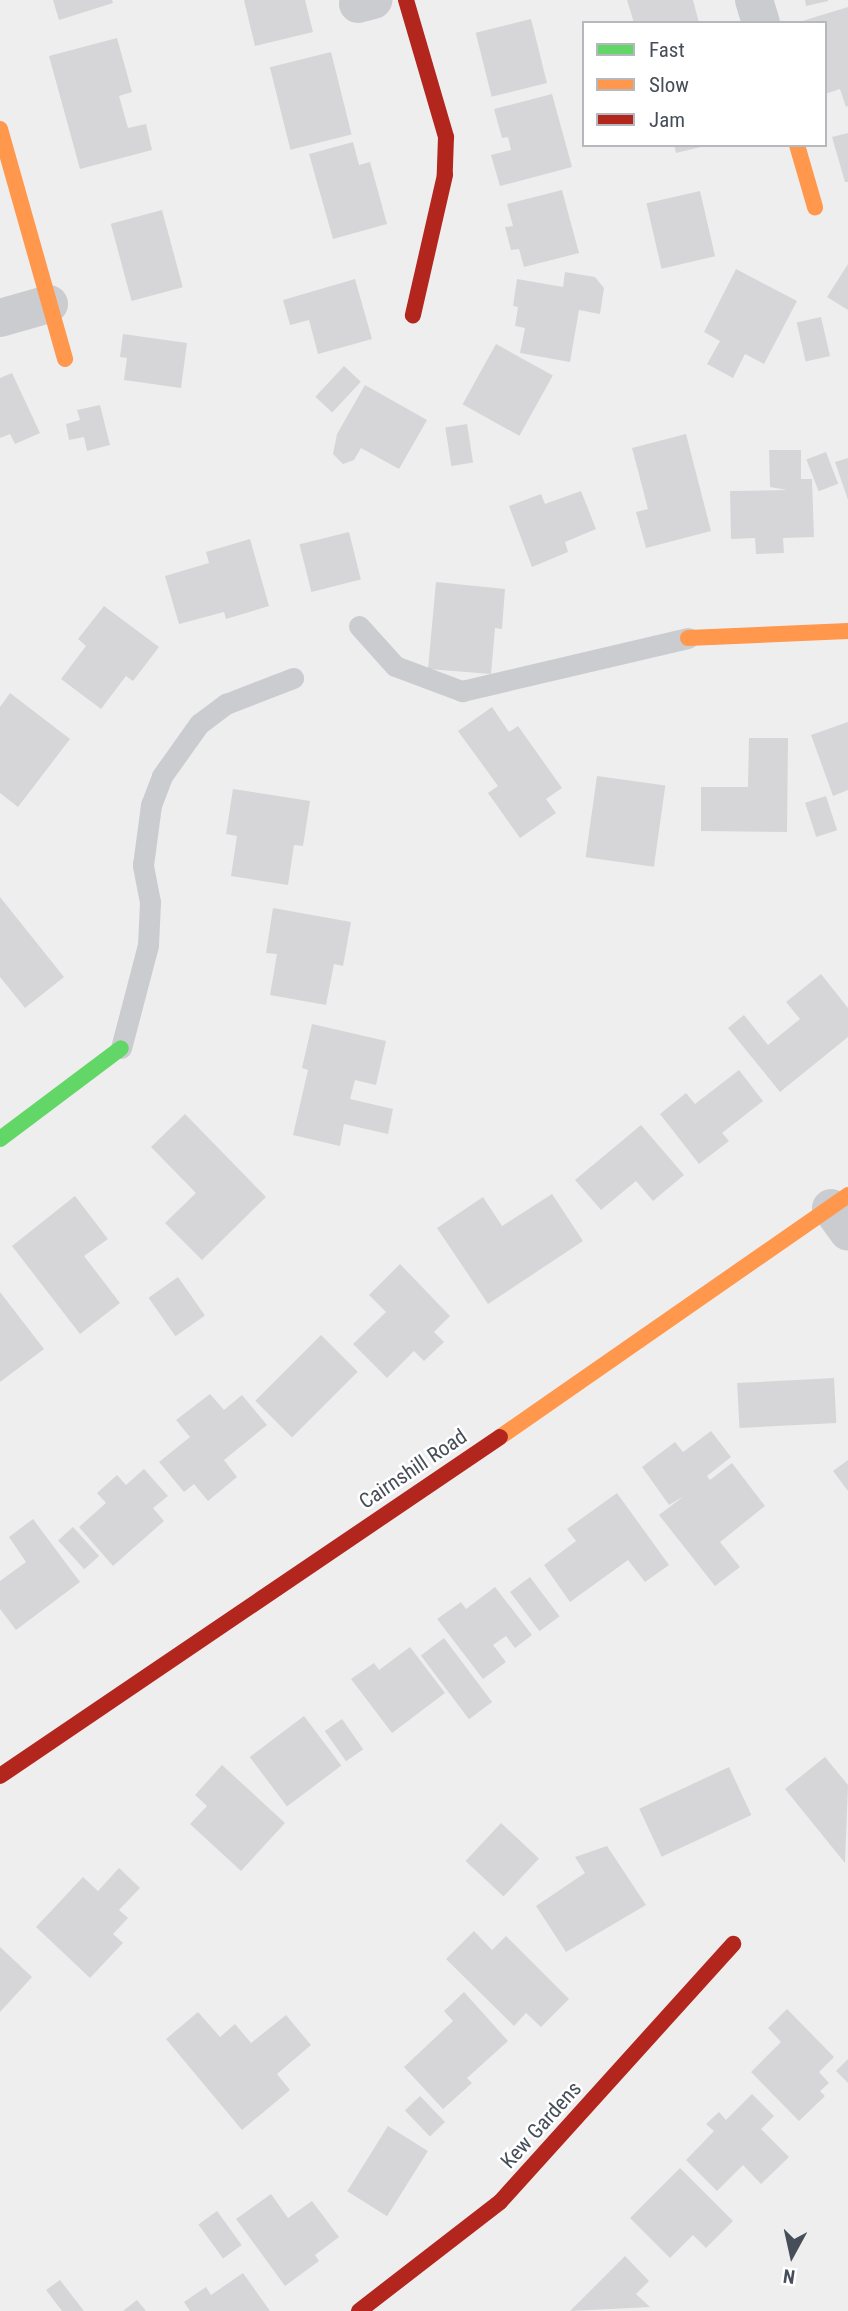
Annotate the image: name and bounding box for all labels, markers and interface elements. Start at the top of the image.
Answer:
legend [582,21,827,147]
text: Fast [649,38,685,62]
text: Slow [649,73,689,97]
text: Jam [649,108,685,132]
street label: Cairnshill Road [354,1424,472,1514]
street label: Kew Gardens [495,2076,587,2174]
north arrow [757,2220,827,2290]
text: N [782,2264,796,2288]

